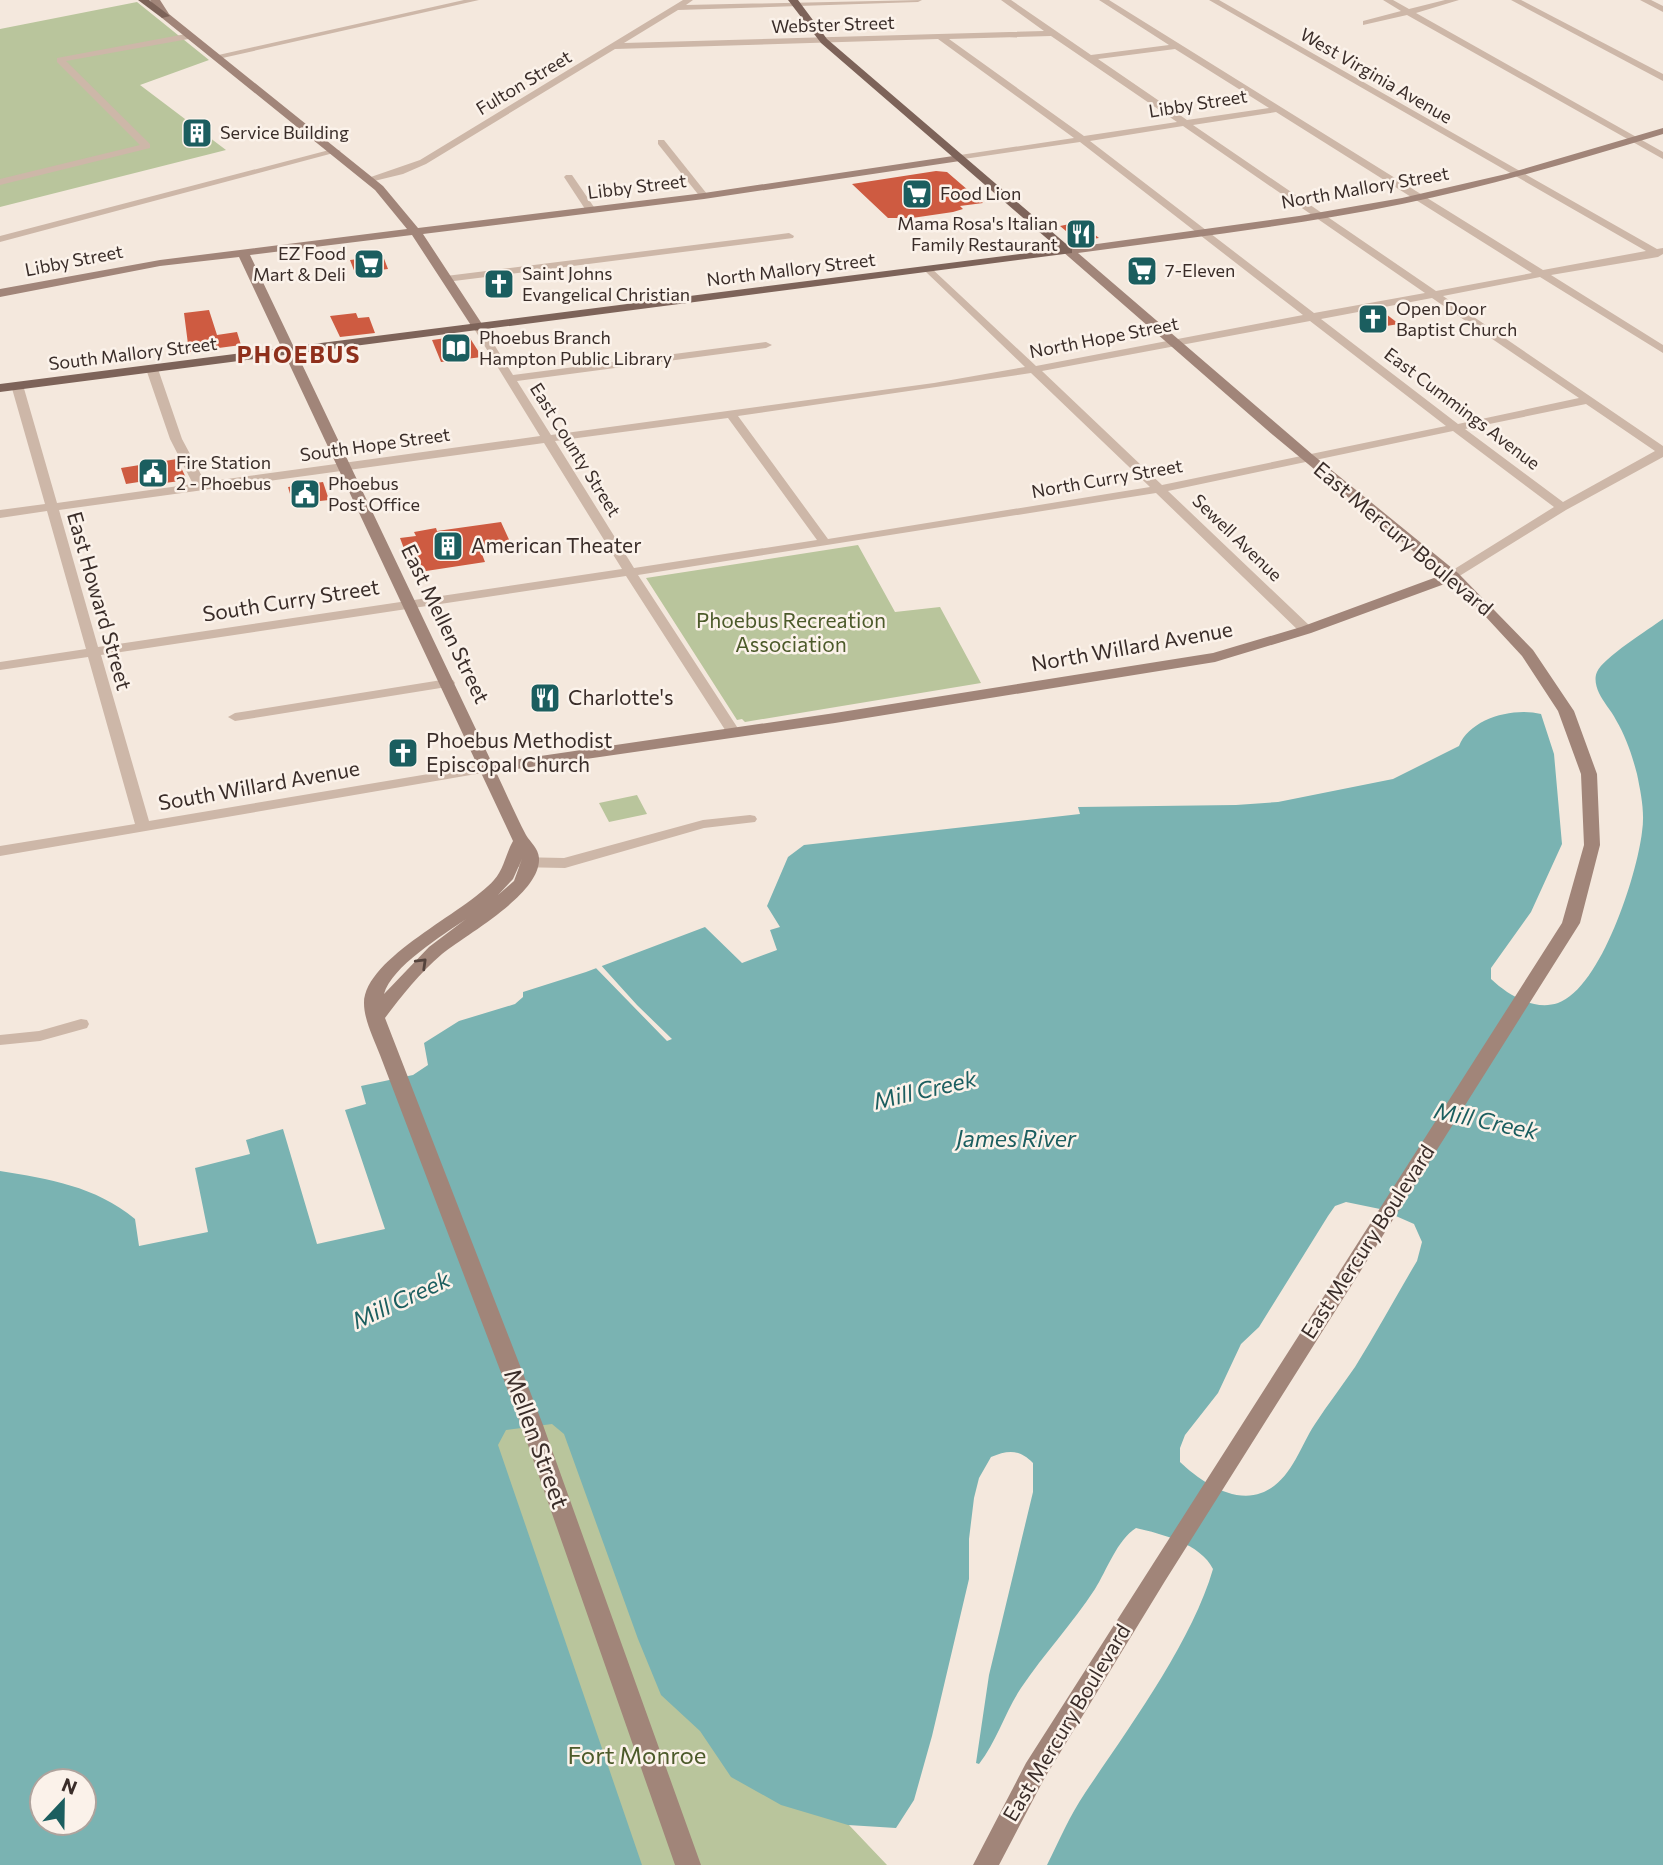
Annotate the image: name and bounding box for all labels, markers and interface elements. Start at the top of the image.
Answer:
street label: Webster Street [771,11,895,37]
street label: West Virginia Avenue [1297,23,1456,128]
street label: Fulton Street [472,45,575,119]
street label: Libby Street [1147,84,1249,122]
building icon: Service Building [180,116,214,150]
place label: Service Building [220,121,349,143]
street label: North Mallory Street [1279,161,1450,213]
street label: Libby Street [586,169,688,203]
supermarket icon: Food Lion [900,177,934,211]
place label: Food Lion [940,182,1021,204]
place label: Mama Rosa's Italian Family Restaurant [897,212,1058,255]
restaurant icon: Mama Rosa's Italian Family Restaurant [1064,217,1098,251]
street label: Libby Street [23,240,125,280]
place label: EZ Food Mart & Deli [253,242,346,285]
supermarket icon: EZ Food Mart & Deli [352,247,386,281]
street label: North Mallory Street [705,248,877,290]
supermarket icon: 7-Eleven [1125,254,1159,288]
place label: 7-Eleven [1165,259,1235,281]
place label: Saint Johns Evangelical Christian [522,262,690,305]
church icon: Saint Johns Evangelical Christian [482,267,516,301]
place label: Open Door Baptist Church [1396,297,1517,340]
church icon: Open Door Baptist Church [1356,302,1390,336]
street label: North Hope Street [1027,312,1180,362]
place label: Phoebus Branch Hampton Public Library [479,326,672,369]
library icon: Phoebus Branch Hampton Public Library [439,331,473,365]
street label: South Mallory Street [47,332,218,374]
district label: PHOEBUS [237,340,361,368]
street label: East Cummings Avenue [1380,342,1545,474]
street label: East County Street [526,379,626,520]
street label: South Hope Street [298,423,451,465]
place label: Fire Station 2 - Phoebus [176,451,271,494]
street label: North Curry Street [1030,454,1184,502]
public building icon: Fire Station 2 - Phoebus [136,456,170,490]
street label: East Mercury Boulevard [1309,456,1498,620]
place label: Phoebus Post Office [328,472,420,515]
public building icon: Phoebus Post Office [288,477,322,511]
street label: Sewell Avenue [1188,489,1287,585]
street label: East Howard Street [63,508,138,693]
building icon: American Theater [431,529,465,563]
place label: American Theater [471,532,642,557]
street label: East Mellen Street [397,540,496,707]
street label: South Curry Street [201,573,381,626]
park label: Phoebus Recreation Association [696,607,886,656]
street label: North Willard Avenue [1029,615,1234,676]
restaurant icon: Charlotte's [528,681,562,715]
place label: Charlotte's [568,684,673,709]
place label: Phoebus Methodist Episcopal Church [426,727,612,776]
church icon: Phoebus Methodist Episcopal Church [386,736,420,770]
street label: South Willard Avenue [156,755,361,815]
one-way arrow [413,959,426,972]
water label: Mill Creek [870,1063,980,1115]
water label: Mill Creek [1432,1095,1541,1145]
water label: James River [954,1124,1077,1152]
street label: East Mercury Boulevard [1295,1140,1439,1343]
water label: Mill Creek [347,1264,455,1334]
street label: Mellen Street [499,1365,576,1512]
street label: East Mercury Boulevard [997,1619,1135,1825]
park label: Fort Monroe [568,1740,706,1769]
north arrow [28,1767,98,1837]
text: N [59,1772,80,1799]

